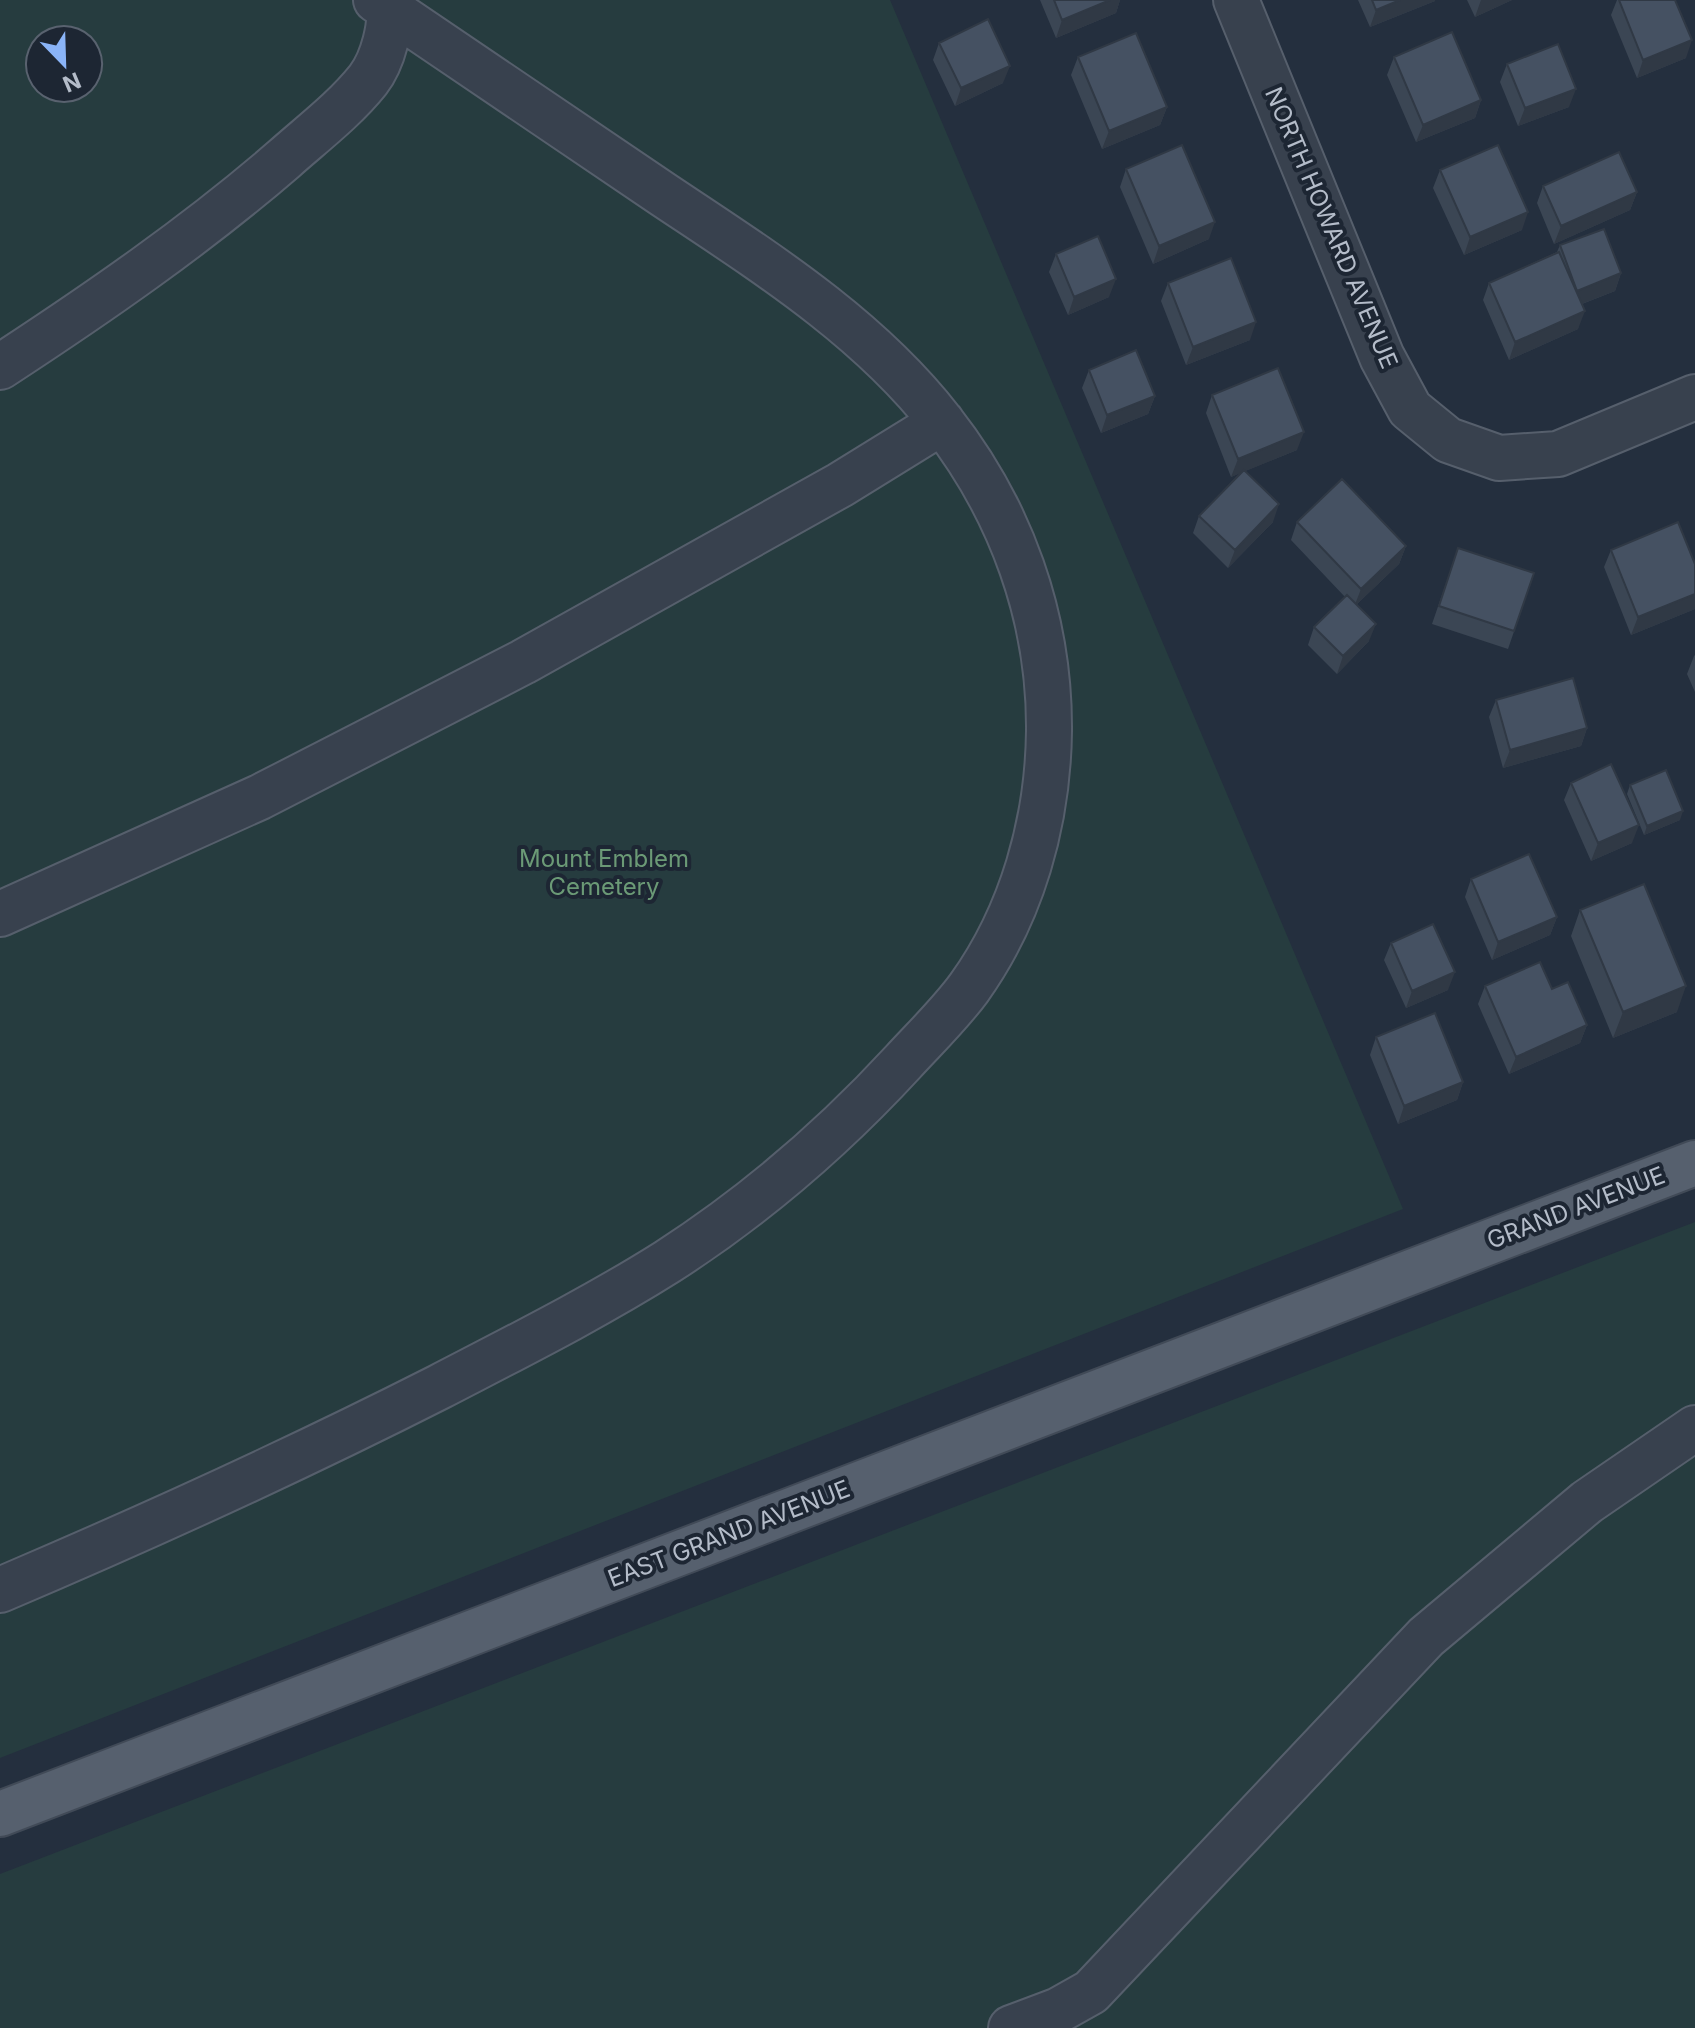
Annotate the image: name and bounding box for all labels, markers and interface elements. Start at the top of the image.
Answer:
north arrow [24,24,104,104]
text: N [59,67,85,98]
street label: NORTH HOWARD AVENUE [1259,83,1404,373]
park label: Mount Emblem Cemetery [519,844,689,901]
street label: GRAND AVENUE [1483,1160,1669,1255]
street label: EAST GRAND AVENUE [604,1474,854,1593]

